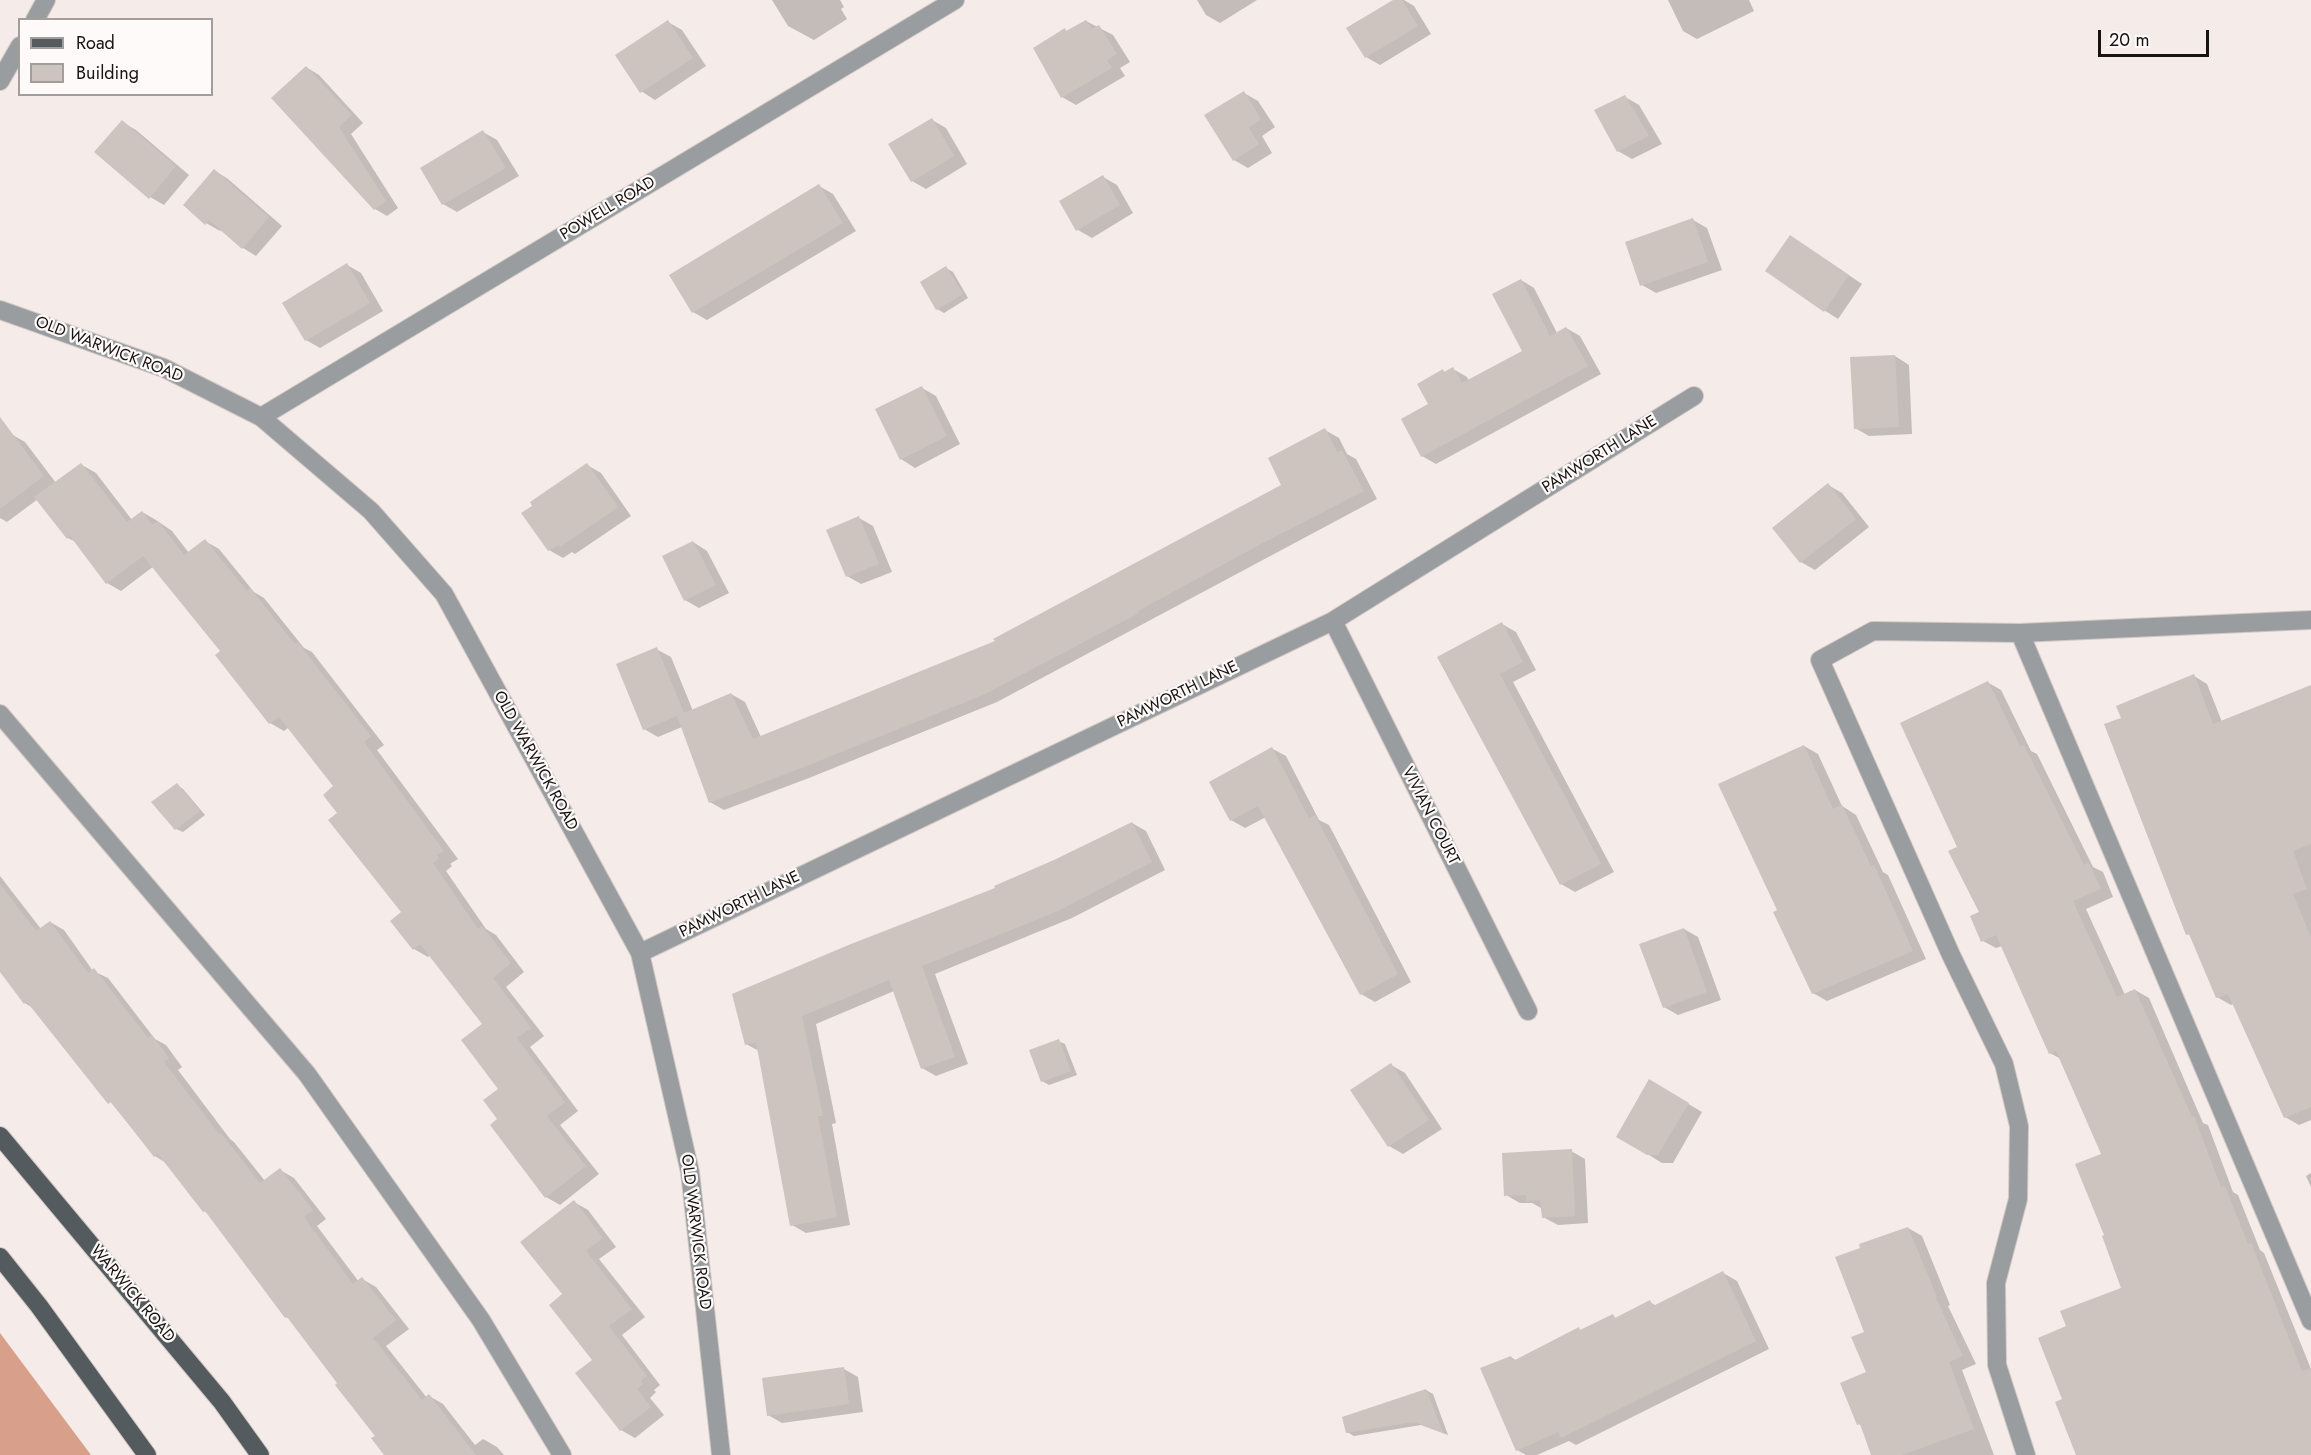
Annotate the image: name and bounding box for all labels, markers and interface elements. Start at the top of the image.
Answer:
legend [18,18,213,96]
scale bar [2101,18,2212,56]
text: 20 m [2109,27,2149,53]
text: Road [76,30,115,56]
text: Building [76,60,139,86]
street label: POWELL ROAD [557,173,659,245]
street label: OLD WARWICK ROAD [33,313,185,387]
street label: PAMWORTH LANE [1539,412,1661,498]
street label: PAMWORTH LANE [1115,658,1241,732]
street label: OLD WARWICK ROAD [489,688,581,834]
street label: VIVIAN COURT [1397,764,1463,868]
street label: PAMWORTH LANE [677,868,803,942]
street label: OLD WARWICK ROAD [676,1153,714,1311]
street label: WARWICK ROAD [86,1242,178,1346]

